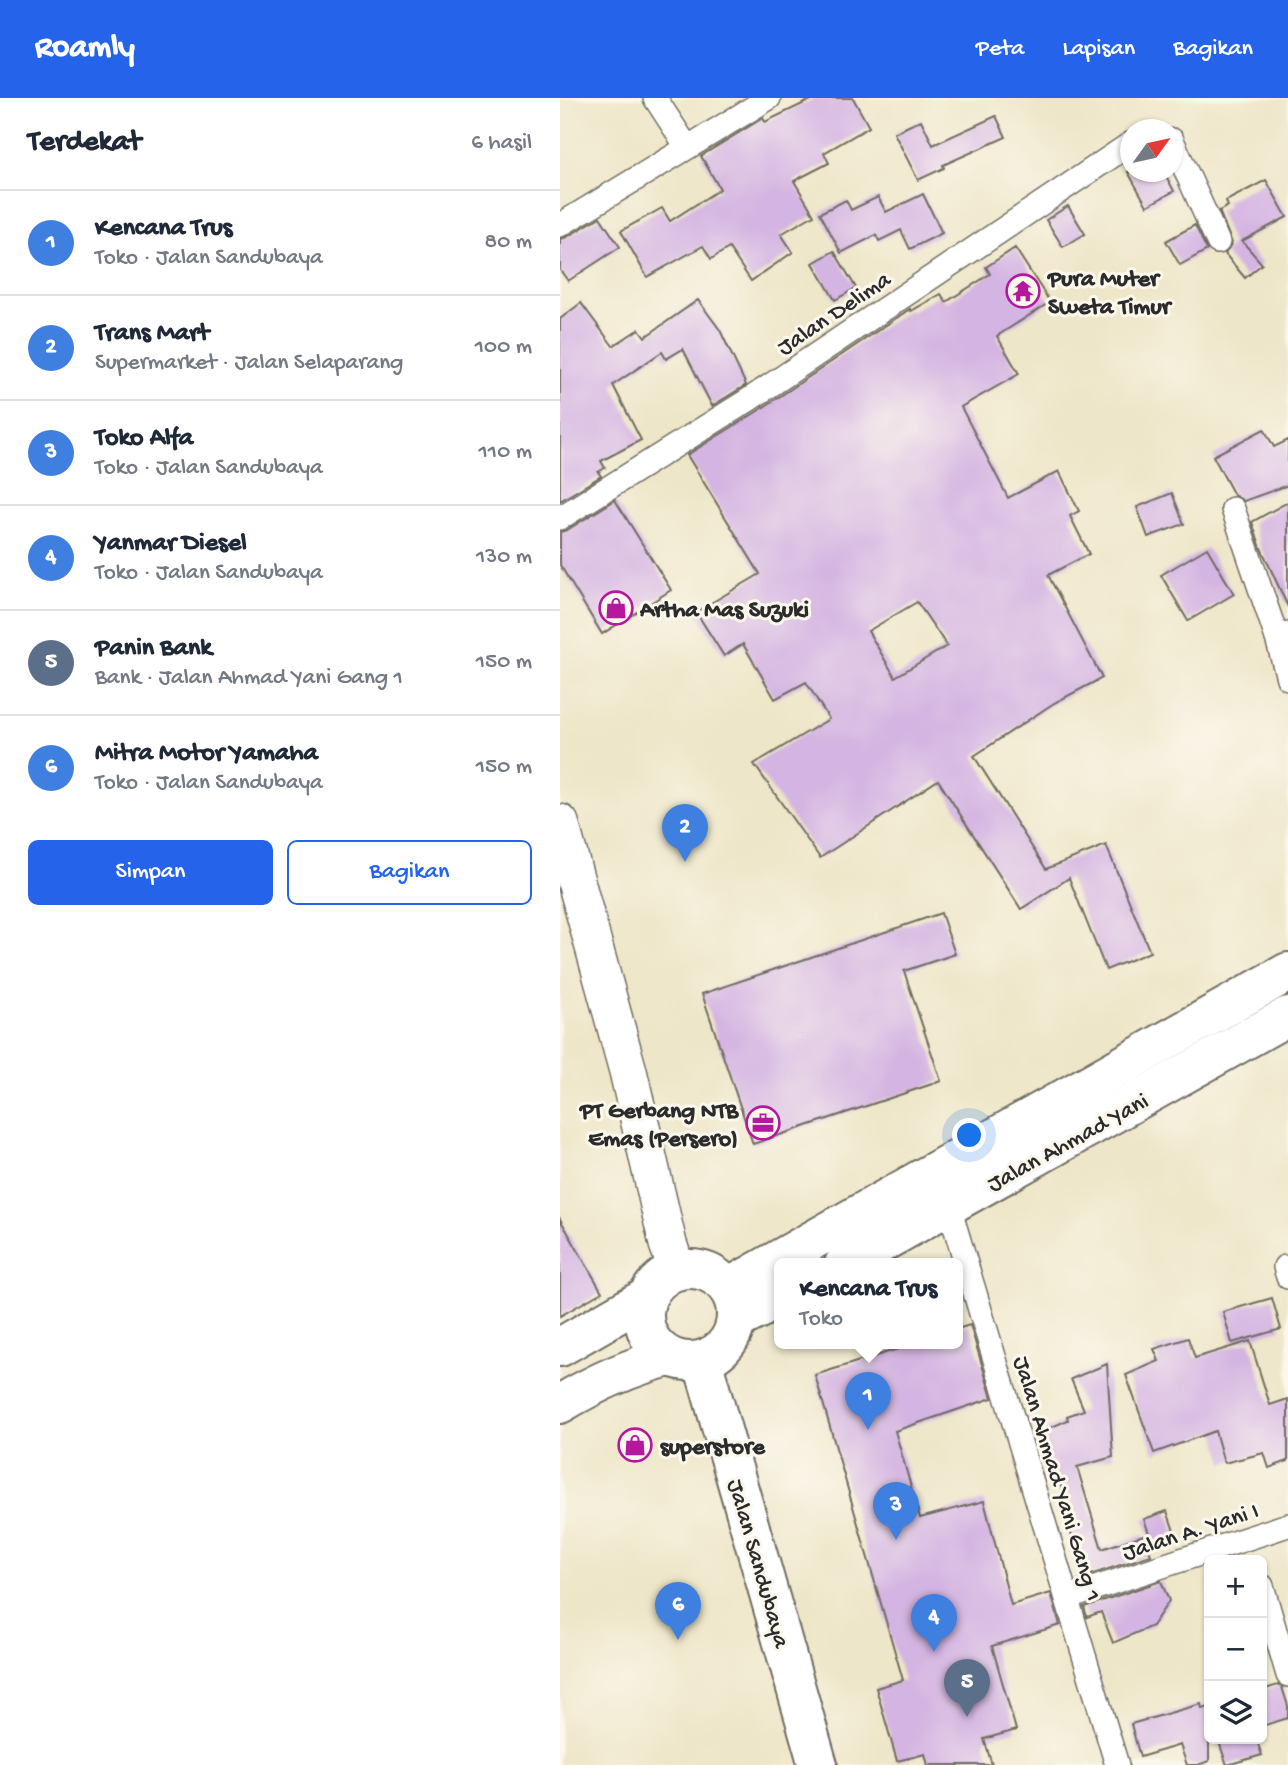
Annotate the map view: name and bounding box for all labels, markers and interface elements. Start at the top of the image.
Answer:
text: Roamly [35,30,135,68]
text: Peta [976,35,1024,64]
text: Lapisan [1062,35,1135,64]
text: Bagikan [1173,35,1253,64]
north arrow [1120,119,1183,182]
text: Terdekat [28,126,141,161]
text: 6 hasil [471,130,532,157]
text: Kencana Trus [95,214,232,245]
text: 1 [46,229,56,256]
text: 80 m [485,229,532,256]
text: Toko · Jalan Sandubaya [95,245,323,272]
street label: Jalan Delima [773,266,898,363]
place label: Pura Muter Sweta Timur [1046,266,1173,323]
temple icon: Pura Muter Sweta Timur [1004,272,1042,310]
text: Trans Mart [95,319,209,350]
text: 2 [45,334,57,361]
text: 100 m [475,334,532,361]
text: Supermarket · Jalan Selaparang [95,350,403,377]
text: Toko Alfa [95,424,193,455]
text: 3 [45,439,57,466]
text: 110 m [479,439,532,466]
text: Toko · Jalan Sandubaya [95,455,323,482]
text: Yanmar Diesel [95,529,247,560]
text: 4 [46,544,56,571]
text: 130 m [476,544,532,571]
text: Toko · Jalan Sandubaya [95,560,323,587]
shop icon: Artha Mas Suzuki [597,589,635,627]
place label: Artha Mas Suzuki [639,597,809,626]
text: Panin Bank [95,634,212,665]
text: 5 [45,649,57,676]
text: 150 m [476,649,532,676]
text: Bank · Jalan Ahmad Yani Gang 1 [95,665,403,692]
text: Mitra Motor Yamaha [95,739,318,770]
text: 6 [45,754,57,781]
text: 150 m [476,754,532,781]
text: Toko · Jalan Sandubaya [95,770,323,797]
pin: 2 [662,804,708,862]
button: Simpan [28,840,273,905]
button: Bagikan [287,840,532,905]
street label: Jalan Ahmad Yani [983,1088,1154,1200]
place label: PT Gerbang NTB Emas (Persero) [578,1098,740,1155]
office icon: PT Gerbang NTB Emas (Persero) [744,1104,782,1142]
your location [952,1118,986,1152]
popup [774,1258,963,1349]
text: Kencana Trus [800,1275,937,1306]
text: Toko [800,1306,843,1333]
street label: Jalan Ahmad Yani Gang 1 [1005,1353,1107,1605]
pin: 1 [845,1372,891,1430]
shop icon: superstore [616,1426,654,1464]
place label: superstore [660,1434,766,1463]
street label: Jalan Sandubaya [719,1476,795,1652]
pin: 3 [873,1482,919,1540]
street label: Jalan A. Yani I [1119,1498,1263,1569]
map controls [1204,1555,1267,1744]
button: + [1204,1555,1267,1618]
pin: 6 [655,1582,701,1640]
pin: 4 [911,1594,957,1652]
button: − [1204,1618,1267,1681]
pin: 5 [944,1659,990,1717]
button: layers [1204,1681,1267,1744]

